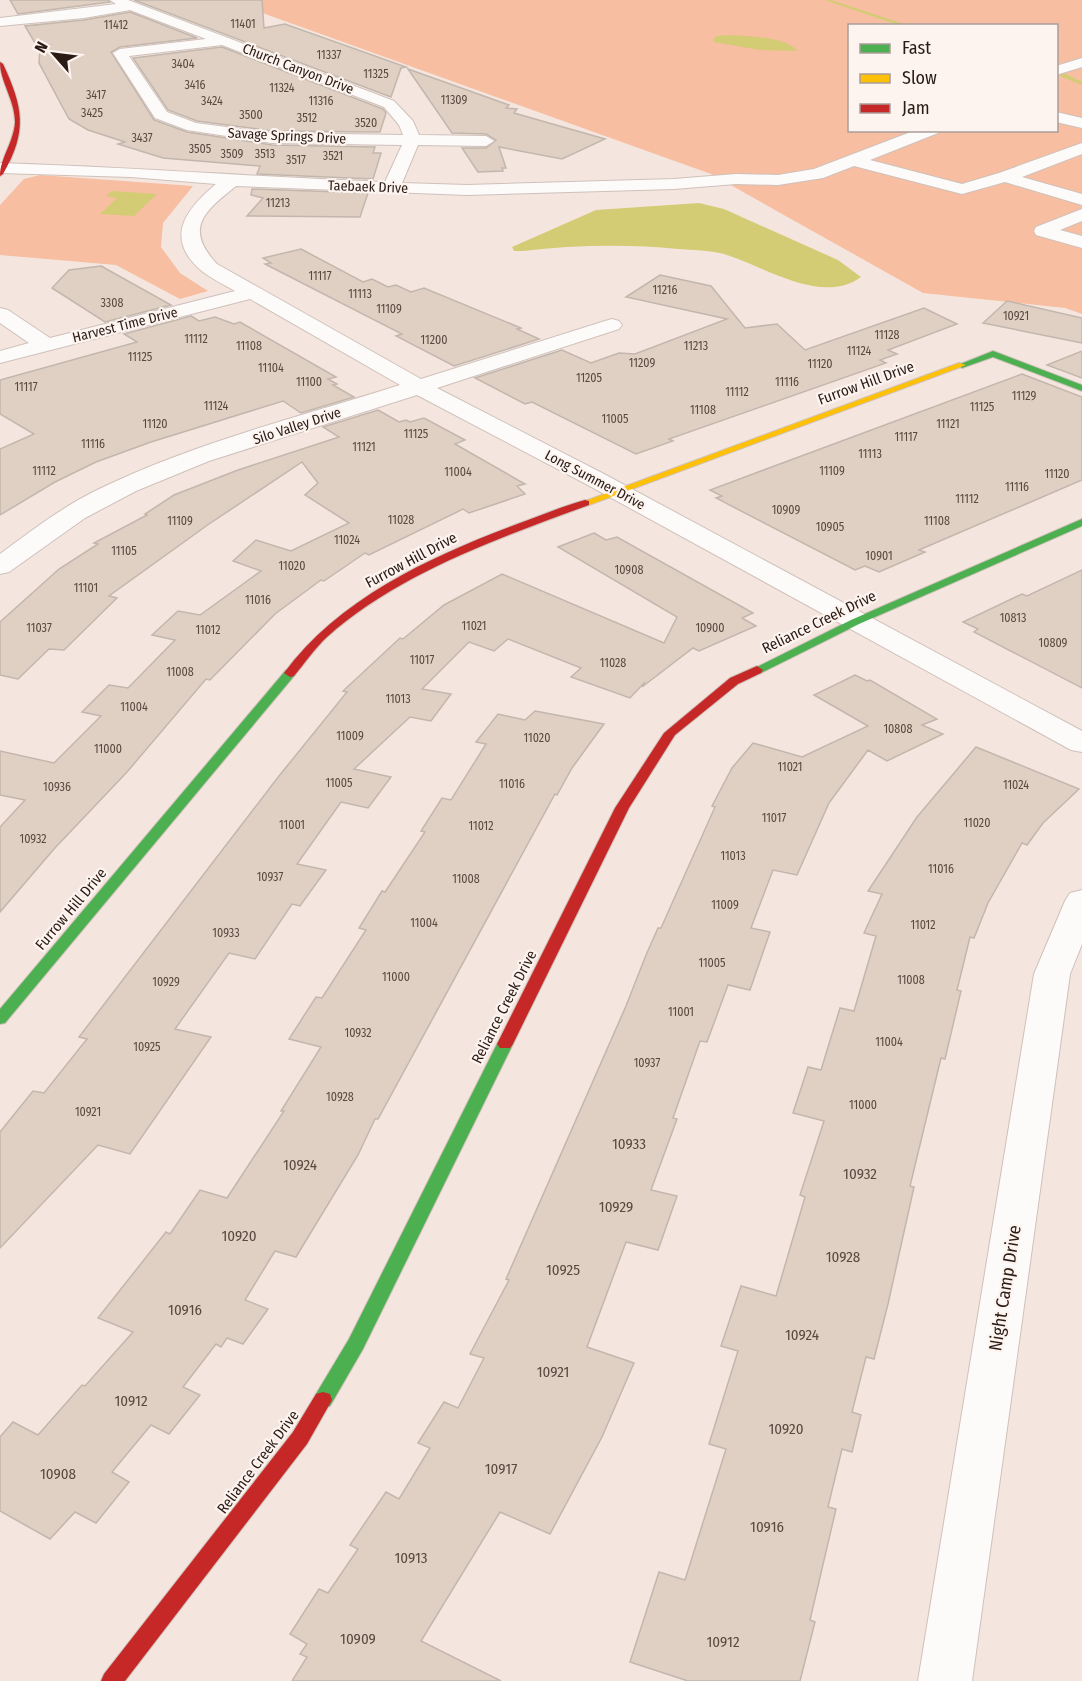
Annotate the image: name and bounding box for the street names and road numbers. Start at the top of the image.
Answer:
street label: Church Canyon Drive [240,40,356,98]
street label: Savage Springs Drive [227,124,347,148]
street label: Taebaek Drive [328,177,408,197]
street label: Harvest Time Drive [71,304,179,346]
street label: Furrow Hill Drive [815,357,917,409]
street label: Silo Valley Drive [251,404,343,448]
street label: Long Summer Drive [542,446,648,514]
street label: Furrow Hill Drive [362,528,460,592]
street label: Reliance Creek Drive [759,587,879,657]
street label: Furrow Hill Drive [32,864,110,954]
street label: Reliance Creek Drive [468,947,540,1067]
street label: Night Camp Drive [984,1223,1026,1352]
street label: Reliance Creek Drive [213,1407,303,1517]

